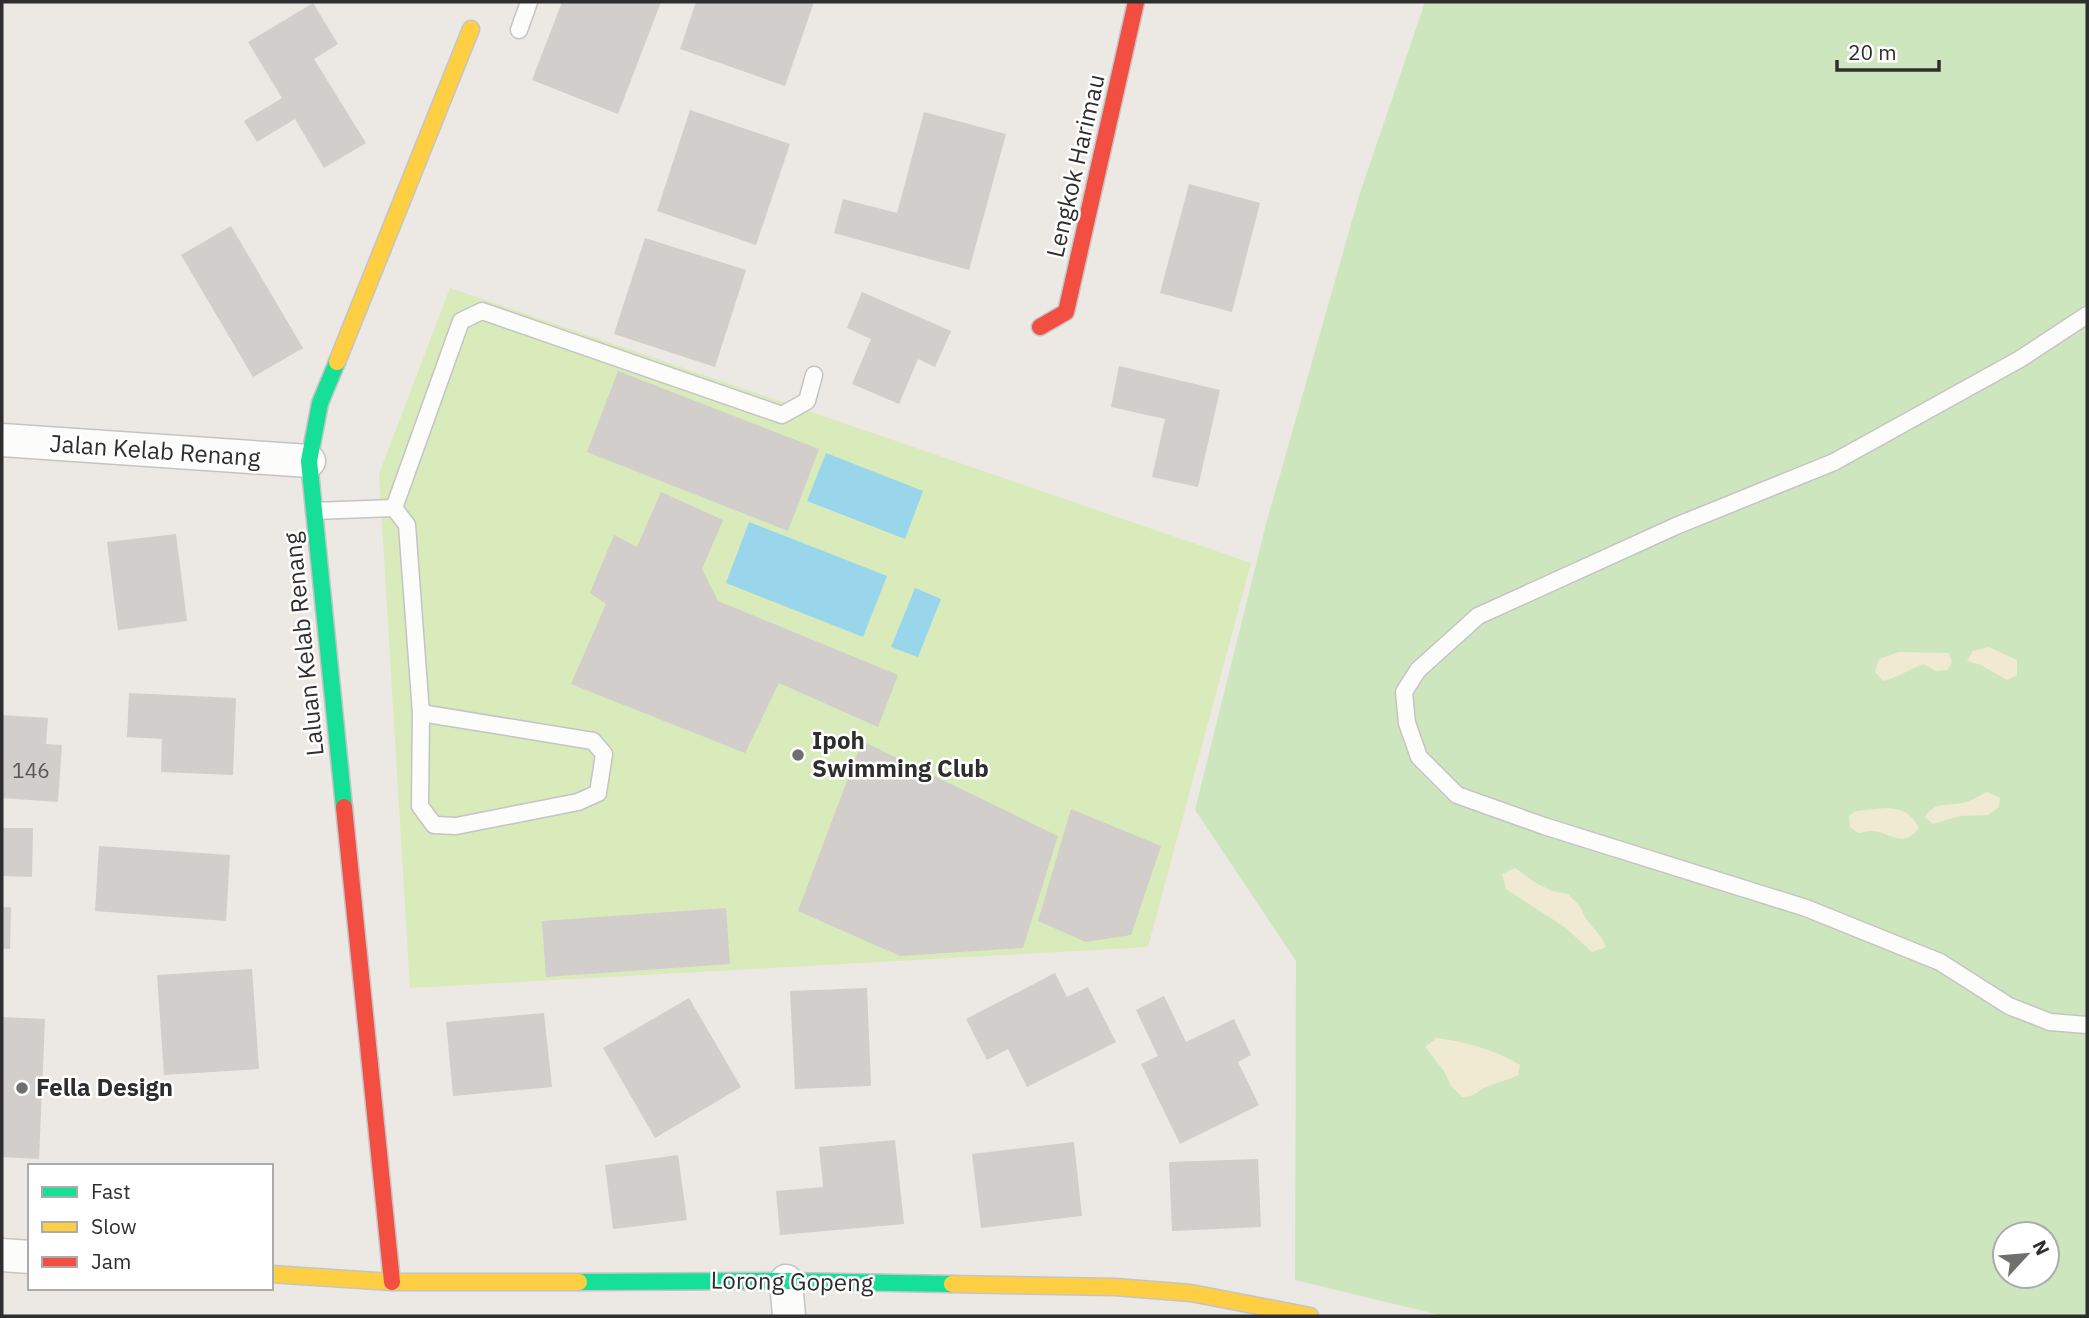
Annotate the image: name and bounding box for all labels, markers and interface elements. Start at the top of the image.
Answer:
scale bar [1837,28,1938,72]
text: 20 m [1848,38,1897,66]
street label: Lengkok Harimau [1038,71,1112,261]
street label: Jalan Kelab Renang [49,427,262,473]
street label: Laluan Kelab Renang [275,530,331,758]
place label: Ipoh Swimming Club [812,724,989,784]
marker: Ipoh Swimming Club [790,747,806,763]
house number: 146 [12,756,50,784]
place label: Fella Design [36,1071,173,1103]
marker: Fella Design [14,1080,30,1096]
legend [28,1164,273,1290]
text: Fast [91,1177,131,1205]
text: Slow [91,1212,137,1240]
north arrow [1991,1220,2061,1290]
text: N [2027,1236,2055,1259]
text: Jam [91,1247,131,1275]
street label: Lorong Gopeng [710,1264,874,1298]

